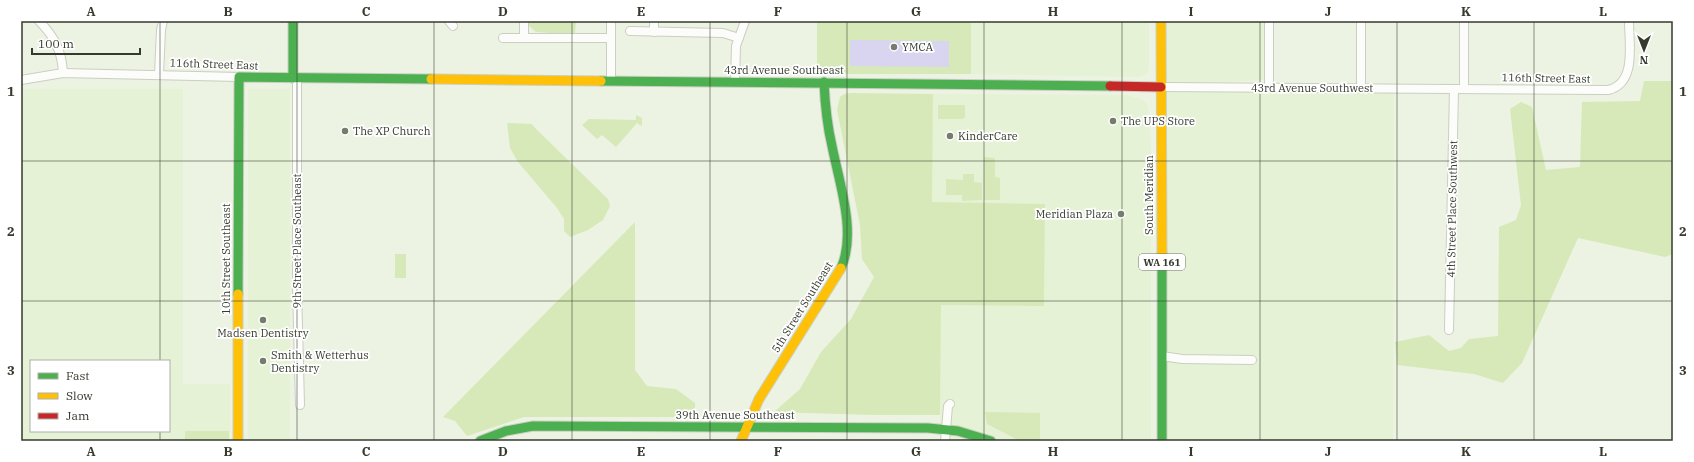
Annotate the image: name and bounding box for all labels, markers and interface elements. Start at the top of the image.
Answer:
text: A [86,3,96,20]
text: B [223,3,233,20]
text: C [362,3,371,20]
text: D [498,3,508,20]
text: E [637,3,645,20]
text: F [774,3,782,20]
text: G [911,3,921,20]
text: H [1048,3,1059,20]
text: I [1189,3,1194,20]
text: J [1325,3,1332,20]
text: K [1461,3,1471,20]
text: L [1599,3,1607,20]
scale bar [32,30,140,56]
north arrow [1624,30,1664,70]
text: 100 m [38,36,74,51]
place label: YMCA [902,40,934,54]
marker: YMCA [889,42,899,52]
text: N [1639,53,1648,67]
street label: 116th Street East [169,55,259,73]
street label: 43rd Avenue Southeast [724,63,844,77]
street label: 116th Street East [1501,70,1591,86]
street label: 43rd Avenue Southwest [1251,81,1373,95]
text: 1 [7,83,15,100]
text: 1 [1679,83,1687,100]
place label: The UPS Store [1121,114,1195,128]
marker: The UPS Store [1108,116,1118,126]
place label: The XP Church [353,124,431,138]
marker: The XP Church [340,126,350,136]
place label: KinderCare [958,129,1018,143]
marker: KinderCare [945,131,955,141]
street label: 4th Street Place Southwest [1444,140,1460,278]
street label: South Meridian [1142,155,1156,235]
street label: 9th Street Place Southeast [290,173,304,308]
street label: 10th Street Southeast [219,203,233,315]
place label: Meridian Plaza [1036,207,1113,221]
marker: Meridian Plaza [1116,209,1126,219]
text: 2 [7,223,15,240]
text: 2 [1679,223,1687,240]
road number: WA 161 [1139,254,1185,270]
street label: 5th Street Southeast [768,259,836,355]
marker: Madsen Dentistry [258,315,268,325]
place label: Madsen Dentistry [217,326,309,340]
place label: Smith & Wetterhus Dentistry [271,348,369,375]
marker: Smith & Wetterhus Dentistry [258,356,268,366]
legend [30,360,170,432]
text: 3 [7,362,15,379]
text: 3 [1679,362,1687,379]
text: Fast [66,368,90,383]
text: Slow [66,388,93,403]
text: Jam [66,408,90,423]
street label: 39th Avenue Southeast [675,408,795,422]
text: A [86,443,96,460]
text: B [223,443,233,460]
text: C [362,443,371,460]
text: D [498,443,508,460]
text: E [637,443,645,460]
text: F [774,443,782,460]
text: G [911,443,921,460]
text: H [1048,443,1059,460]
text: I [1189,443,1194,460]
text: J [1325,443,1332,460]
text: K [1461,443,1471,460]
text: L [1599,443,1607,460]

